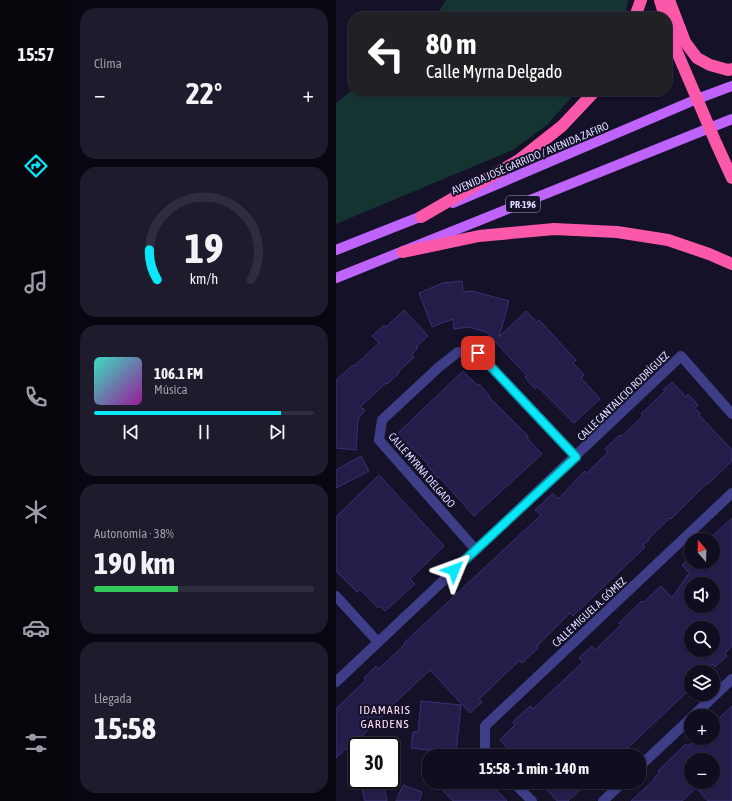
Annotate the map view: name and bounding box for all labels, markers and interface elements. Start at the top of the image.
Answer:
icon: left [360,28,412,80]
text: 80 m [426,28,476,60]
text: 15:57 [17,44,55,65]
text: Clima [94,56,122,71]
text: Calle Myrna Delgado [426,61,562,82]
text: 22° [186,76,222,110]
text: − [94,81,105,107]
text: + [303,81,314,107]
street label: AVENIDA JOSÉ GARRIDO / AVENIDA ZAFIRO [450,119,610,197]
icon: directions [22,152,50,180]
road number: PR-196 [506,196,540,212]
text: 19 [184,224,224,272]
icon: music [22,268,50,296]
text: km/h [190,270,218,286]
pin [461,336,495,370]
icon: arrive [467,342,489,364]
street label: CALLE CANTALICIO RODRÍGUEZ [575,349,671,443]
text: 106.1 FM [154,365,203,382]
text: Música [154,382,187,397]
icon: phone [22,383,50,411]
icon: previous [120,421,142,443]
icon: pause [193,421,215,443]
icon: next [266,421,288,443]
street label: CALLE MYRNA DELGADO [386,430,458,510]
icon: climate [22,498,50,526]
text: Autonomía · 38% [94,526,174,541]
north arrow [684,533,720,569]
map controls [684,533,720,789]
text: 190 km [94,546,175,580]
position arrow [433,549,475,591]
street label: CALLE MIGUEL A. GÓMEZ [550,575,628,649]
button: sound [684,577,720,613]
icon: car [22,614,50,642]
button: search [684,621,720,657]
button: layers [684,665,720,701]
text: Llegada [94,691,132,706]
district label: IDAMARIS GARDENS [359,703,411,731]
button: + [684,709,720,745]
text: 15:58 [94,711,156,745]
icon: filters [22,729,50,757]
speed limit sign: 30 [348,737,400,789]
button: − [684,753,720,789]
text: 15:58 · 1 min · 140 m [479,760,589,777]

